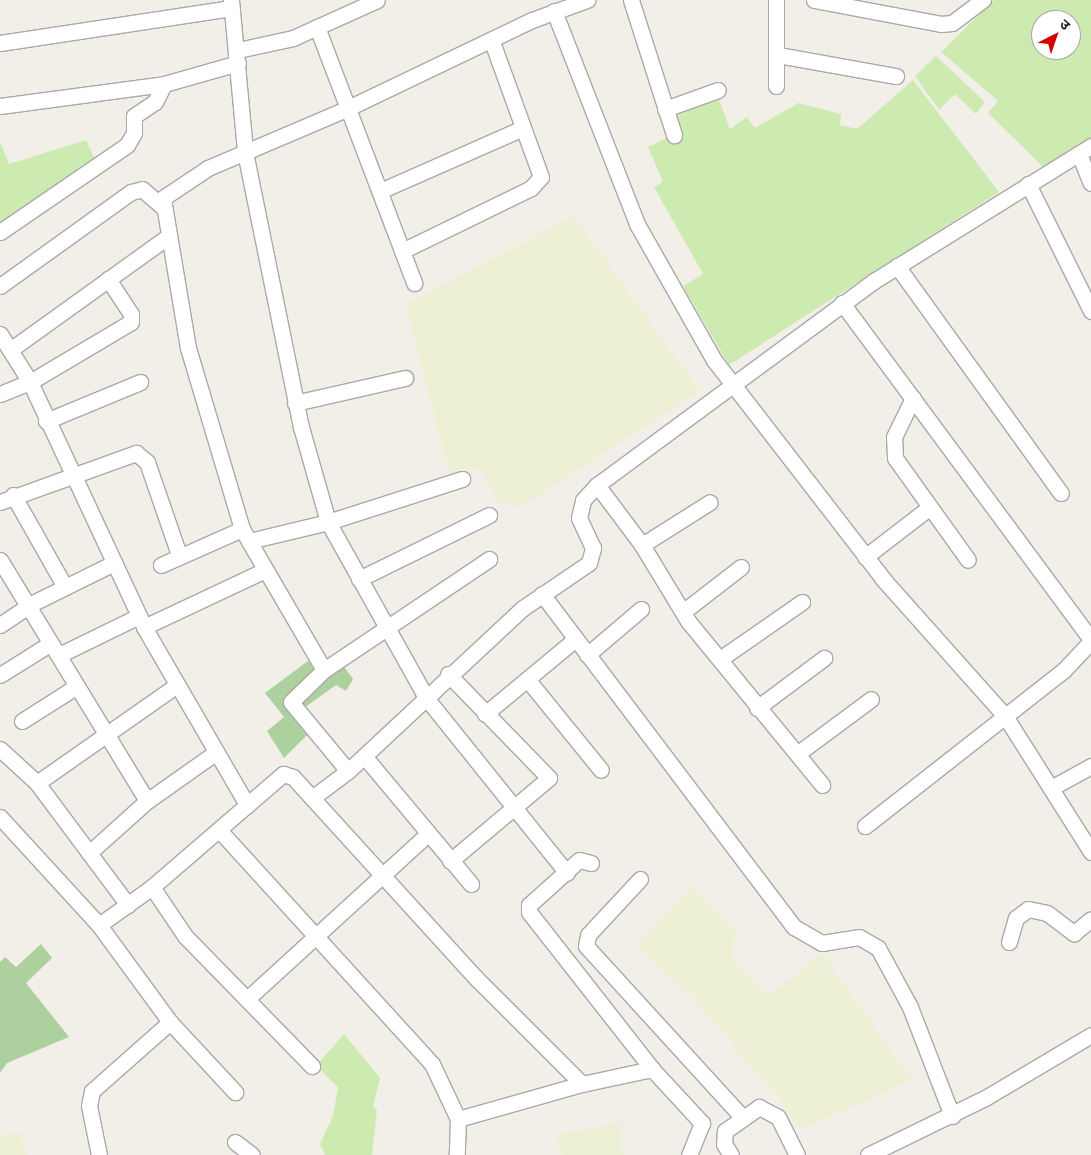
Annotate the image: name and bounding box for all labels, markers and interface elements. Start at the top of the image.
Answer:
north arrow [1031,10,1081,60]
text: उ [1057,15,1074,33]

